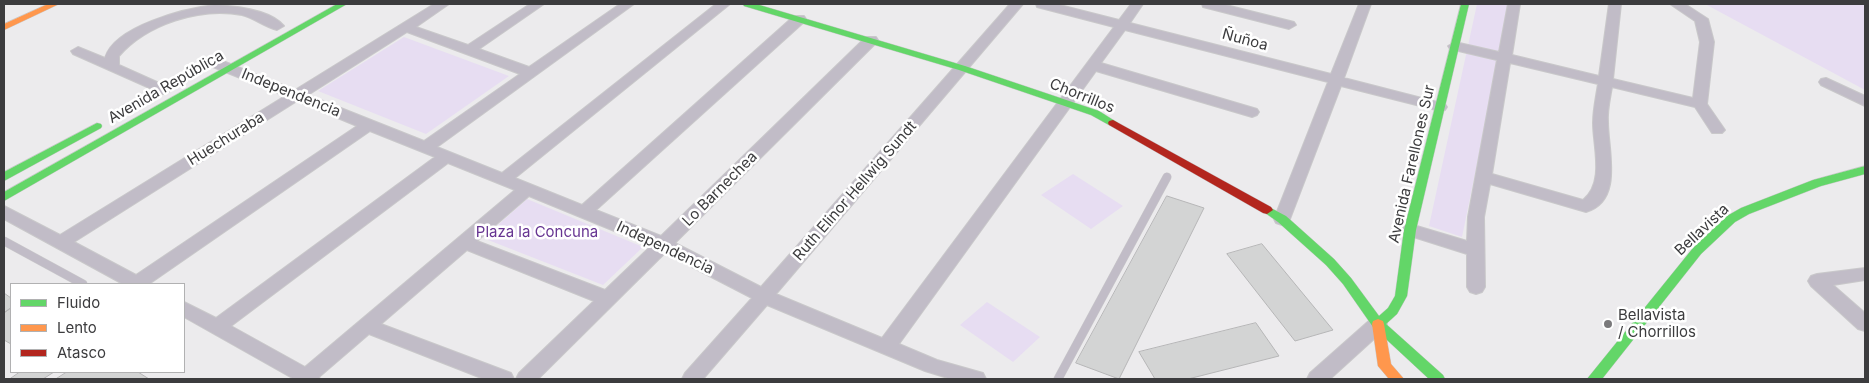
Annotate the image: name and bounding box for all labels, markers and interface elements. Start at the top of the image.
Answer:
street label: Ñuñoa [1220,25,1270,55]
street label: Avenida República [105,47,227,127]
street label: Independencia [239,65,343,121]
street label: Chorrillos [1047,75,1117,117]
street label: Avenida Farellones Sur [1385,83,1439,245]
street label: Huechuraba [184,108,268,170]
street label: Ruth Elinor Hellwig Sundt [790,118,920,264]
street label: Lo Barnechea [679,148,761,230]
street label: Bellavista [1671,200,1733,260]
street label: Independencia [614,218,716,278]
park label: Plaza la Concuna [476,223,598,241]
legend [10,283,185,373]
text: Fluido [57,293,100,312]
place label: Bellavista / Chorrillos [1618,306,1696,341]
text: Lento [57,318,97,337]
marker: Bellavista / Chorrillos [1602,318,1614,330]
text: Atasco [57,343,106,362]

